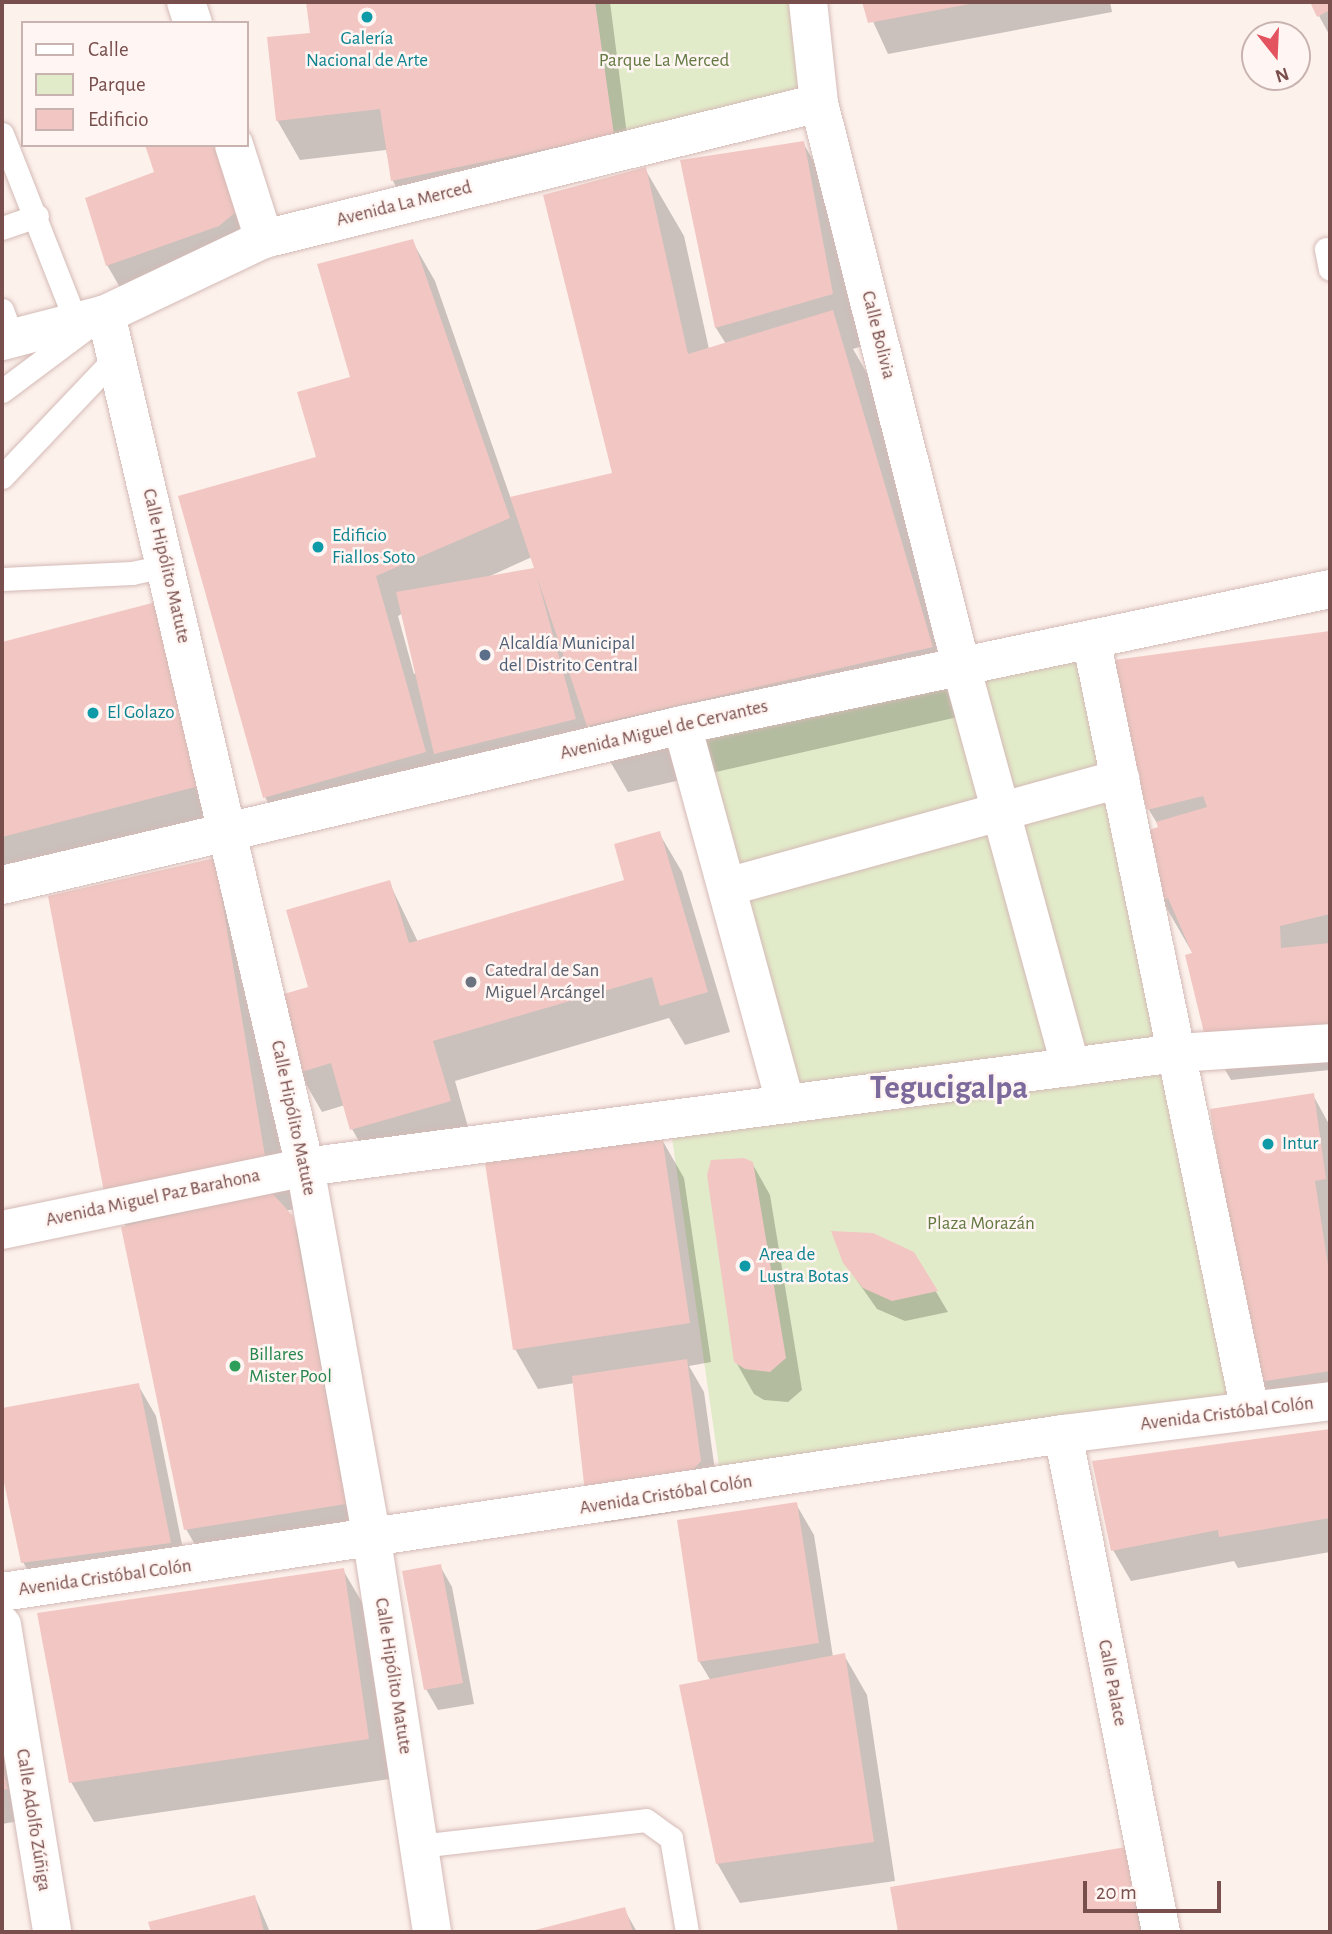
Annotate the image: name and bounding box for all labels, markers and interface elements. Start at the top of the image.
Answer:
marker: Galería Nacional de Arte [359,9,375,25]
legend [21,21,248,147]
north arrow [1241,21,1311,91]
place label: Galería Nacional de Arte [306,28,428,72]
text: Calle [88,39,129,60]
park label: Parque La Merced [599,50,729,72]
text: N [1273,63,1291,86]
text: Parque [88,74,146,95]
text: Edificio [88,109,149,130]
street label: Avenida La Merced [334,176,474,232]
street label: Calle Bolivia [856,289,900,381]
street label: Calle Hipólito Matute [137,486,195,646]
place label: Edificio Fiallos Soto [332,525,416,569]
marker: Edificio Fiallos Soto [310,539,326,555]
place label: Alcaldía Municipal del Distrito Central [499,633,638,677]
marker: Alcaldía Municipal del Distrito Central [477,647,493,663]
street label: Avenida Miguel de Cervantes [558,695,770,765]
place label: El Golazo [107,702,175,724]
marker: El Golazo [85,705,101,721]
place label: Catedral de San Miguel Arcángel [485,960,605,1004]
marker: Catedral de San Miguel Arcángel [463,974,479,990]
street label: Calle Hipólito Matute [265,1038,321,1198]
district label: Tegucigalpa [870,1069,1028,1109]
place label: Intur [1282,1133,1318,1155]
marker: Intur [1260,1136,1276,1152]
street label: Avenida Miguel Paz Barahona [44,1164,262,1232]
park label: Plaza Morazán [927,1213,1035,1235]
place label: Area de Lustra Botas [759,1244,849,1288]
marker: Area de Lustra Botas [737,1258,753,1274]
place label: Billares Mister Pool [249,1344,332,1388]
marker: Billares Mister Pool [227,1358,243,1374]
street label: Avenida Cristóbal Colón [1139,1392,1315,1436]
street label: Avenida Cristóbal Colón [578,1470,754,1520]
street label: Avenida Cristóbal Colón [17,1555,193,1601]
street label: Calle Hipólito Matute [369,1596,417,1756]
street label: Calle Palace [1092,1638,1132,1728]
street label: Calle Adolfo Zúñiga [10,1747,56,1893]
scale bar [1087,1868,1225,1912]
text: 20 m [1096,1882,1137,1903]

